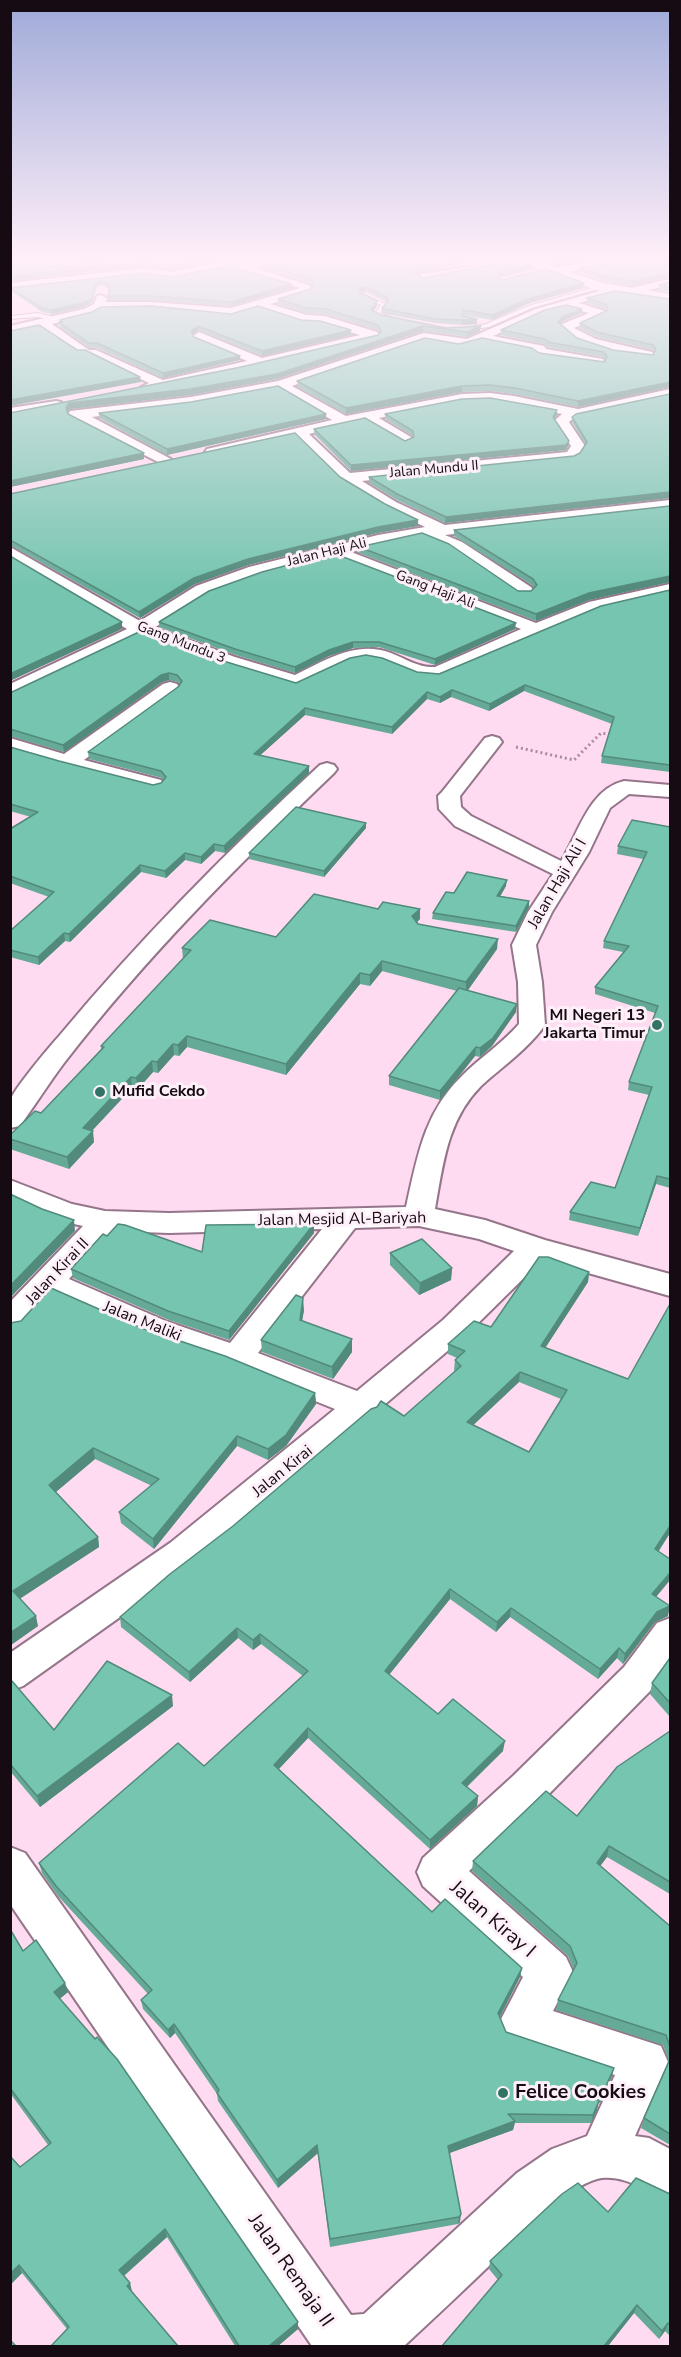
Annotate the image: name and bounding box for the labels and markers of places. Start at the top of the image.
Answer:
place label: MI Negeri 13 Jakarta Timur [544,1006,645,1044]
marker: MI Negeri 13 Jakarta Timur [650,1018,664,1032]
place label: Mufid Cekdo [112,1082,205,1102]
marker: Mufid Cekdo [93,1085,107,1099]
place label: Felice Cookies [515,2081,646,2105]
marker: Felice Cookies [496,2086,510,2100]

